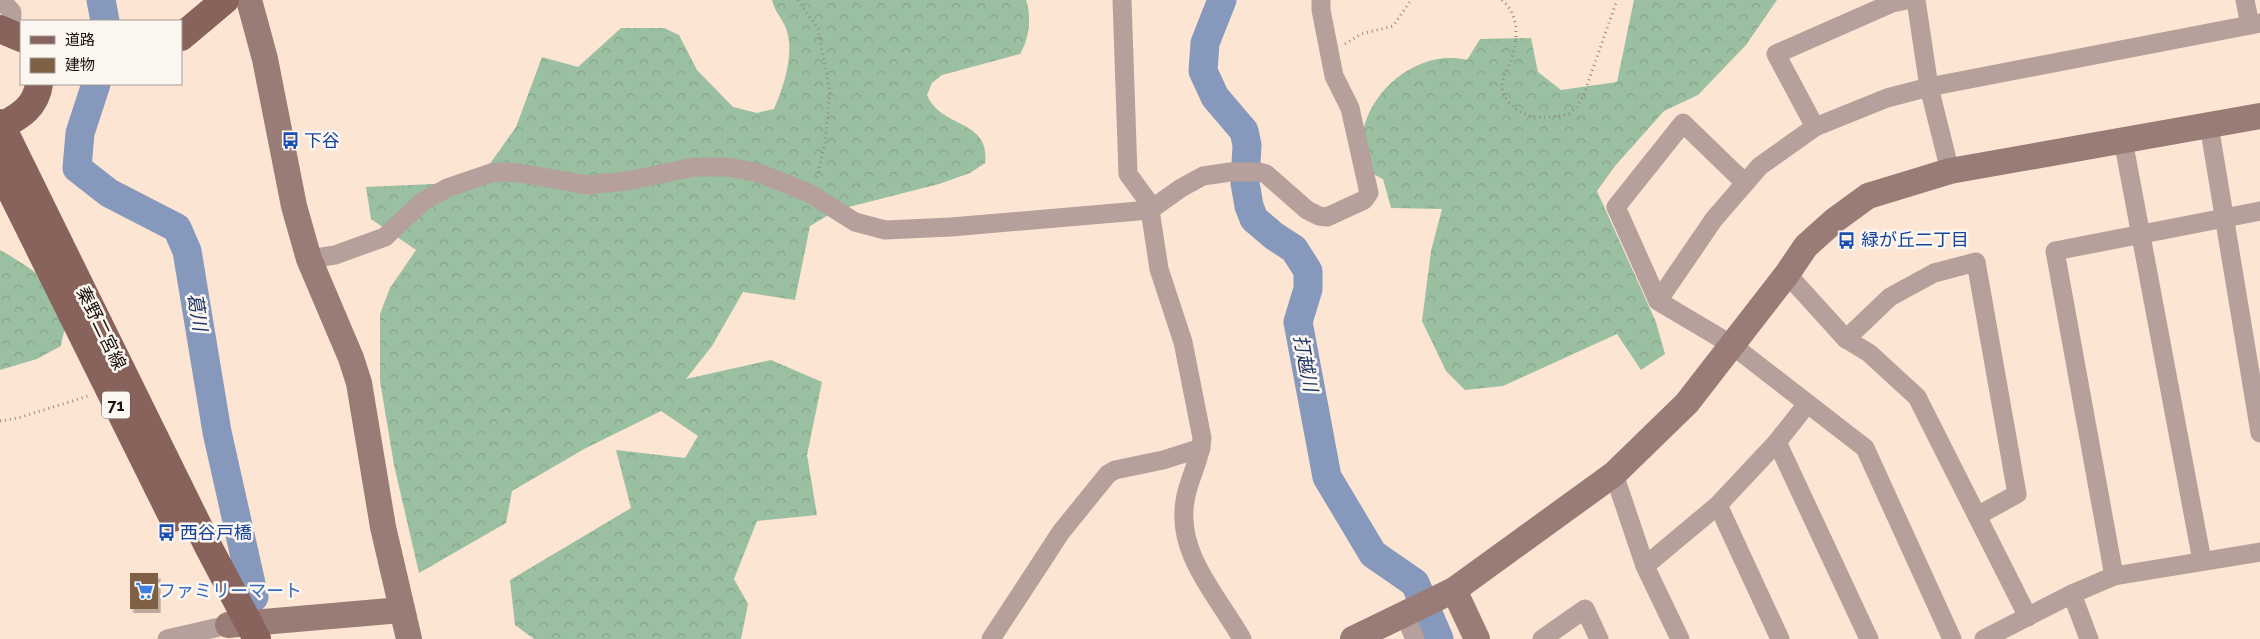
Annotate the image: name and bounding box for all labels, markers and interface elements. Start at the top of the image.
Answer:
legend [20,20,182,85]
text: 道路 [65,31,95,49]
text: 建物 [65,56,95,74]
place label: 下谷 [304,130,340,151]
bus stop icon: 下谷 [280,131,300,151]
place label: 緑が丘二丁目 [1861,229,1969,250]
bus stop icon: 緑が丘二丁目 [1837,230,1857,250]
street label: 秦野二宮線 [72,283,131,373]
water label: 葛川 [184,292,212,334]
water label: 打越川 [1290,333,1323,395]
road number: 71 [102,392,130,418]
place label: 西谷戸橋 [180,522,252,543]
bus stop icon: 西谷戸橋 [156,523,176,543]
place label: ファミリーマート [158,580,302,601]
supermarket icon: ファミリーマート [134,581,154,601]

